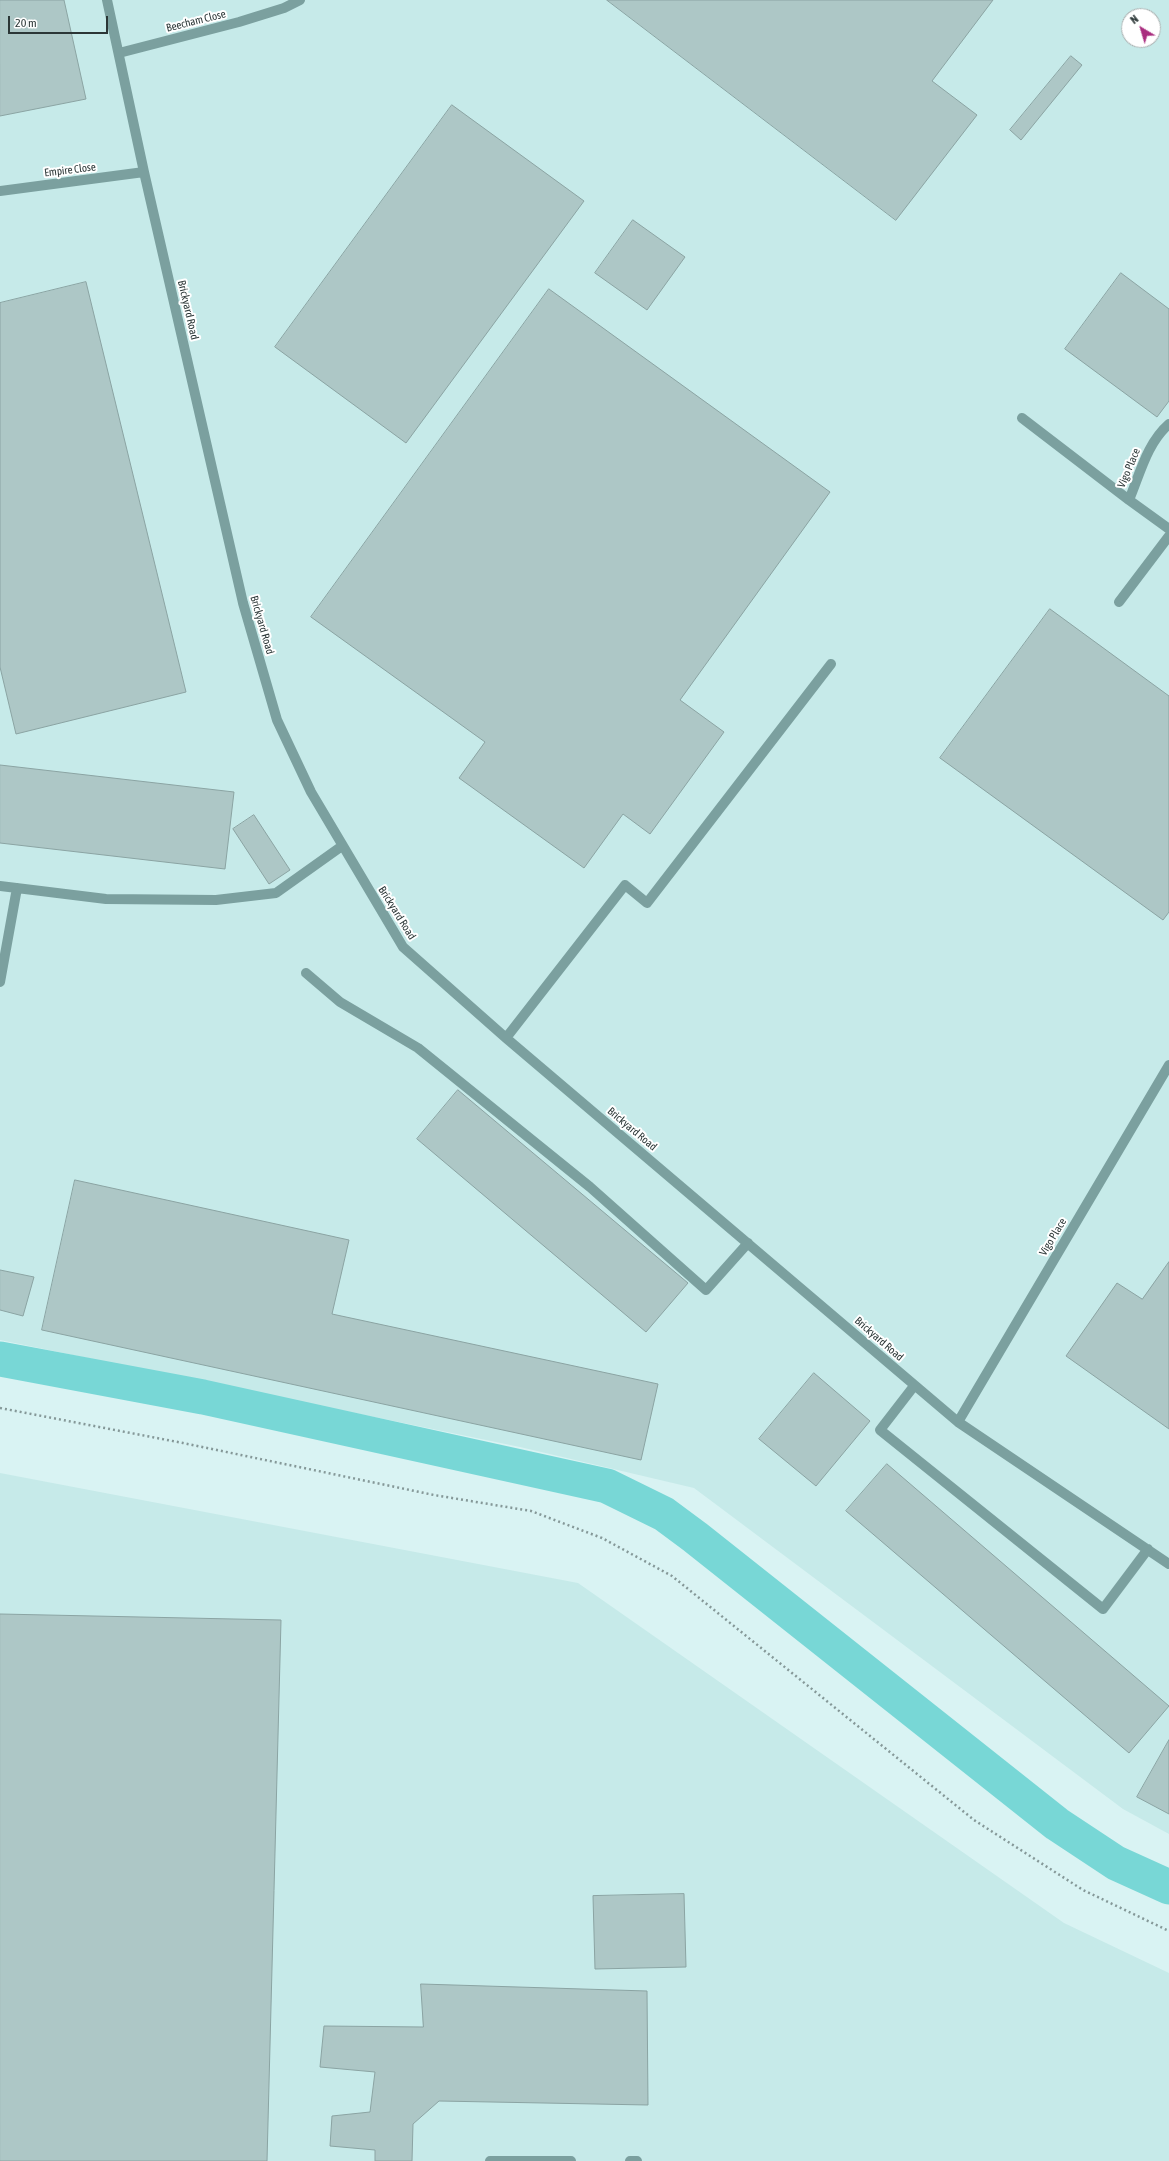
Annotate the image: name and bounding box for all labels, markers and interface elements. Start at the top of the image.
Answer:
street label: Beecham Close [165,7,227,35]
scale bar [10,8,110,34]
north arrow [1121,8,1161,48]
text: N [1128,13,1140,26]
text: 20 m [15,16,37,30]
street label: Empire Close [43,160,97,180]
street label: Brickyard Road [175,279,201,341]
street label: Vigo Place [1115,446,1143,490]
street label: Brickyard Road [247,594,277,656]
street label: Brickyard Road [375,884,419,942]
street label: Brickyard Road [605,1105,659,1153]
street label: Vigo Place [1037,1216,1069,1258]
street label: Brickyard Road [852,1314,906,1364]

